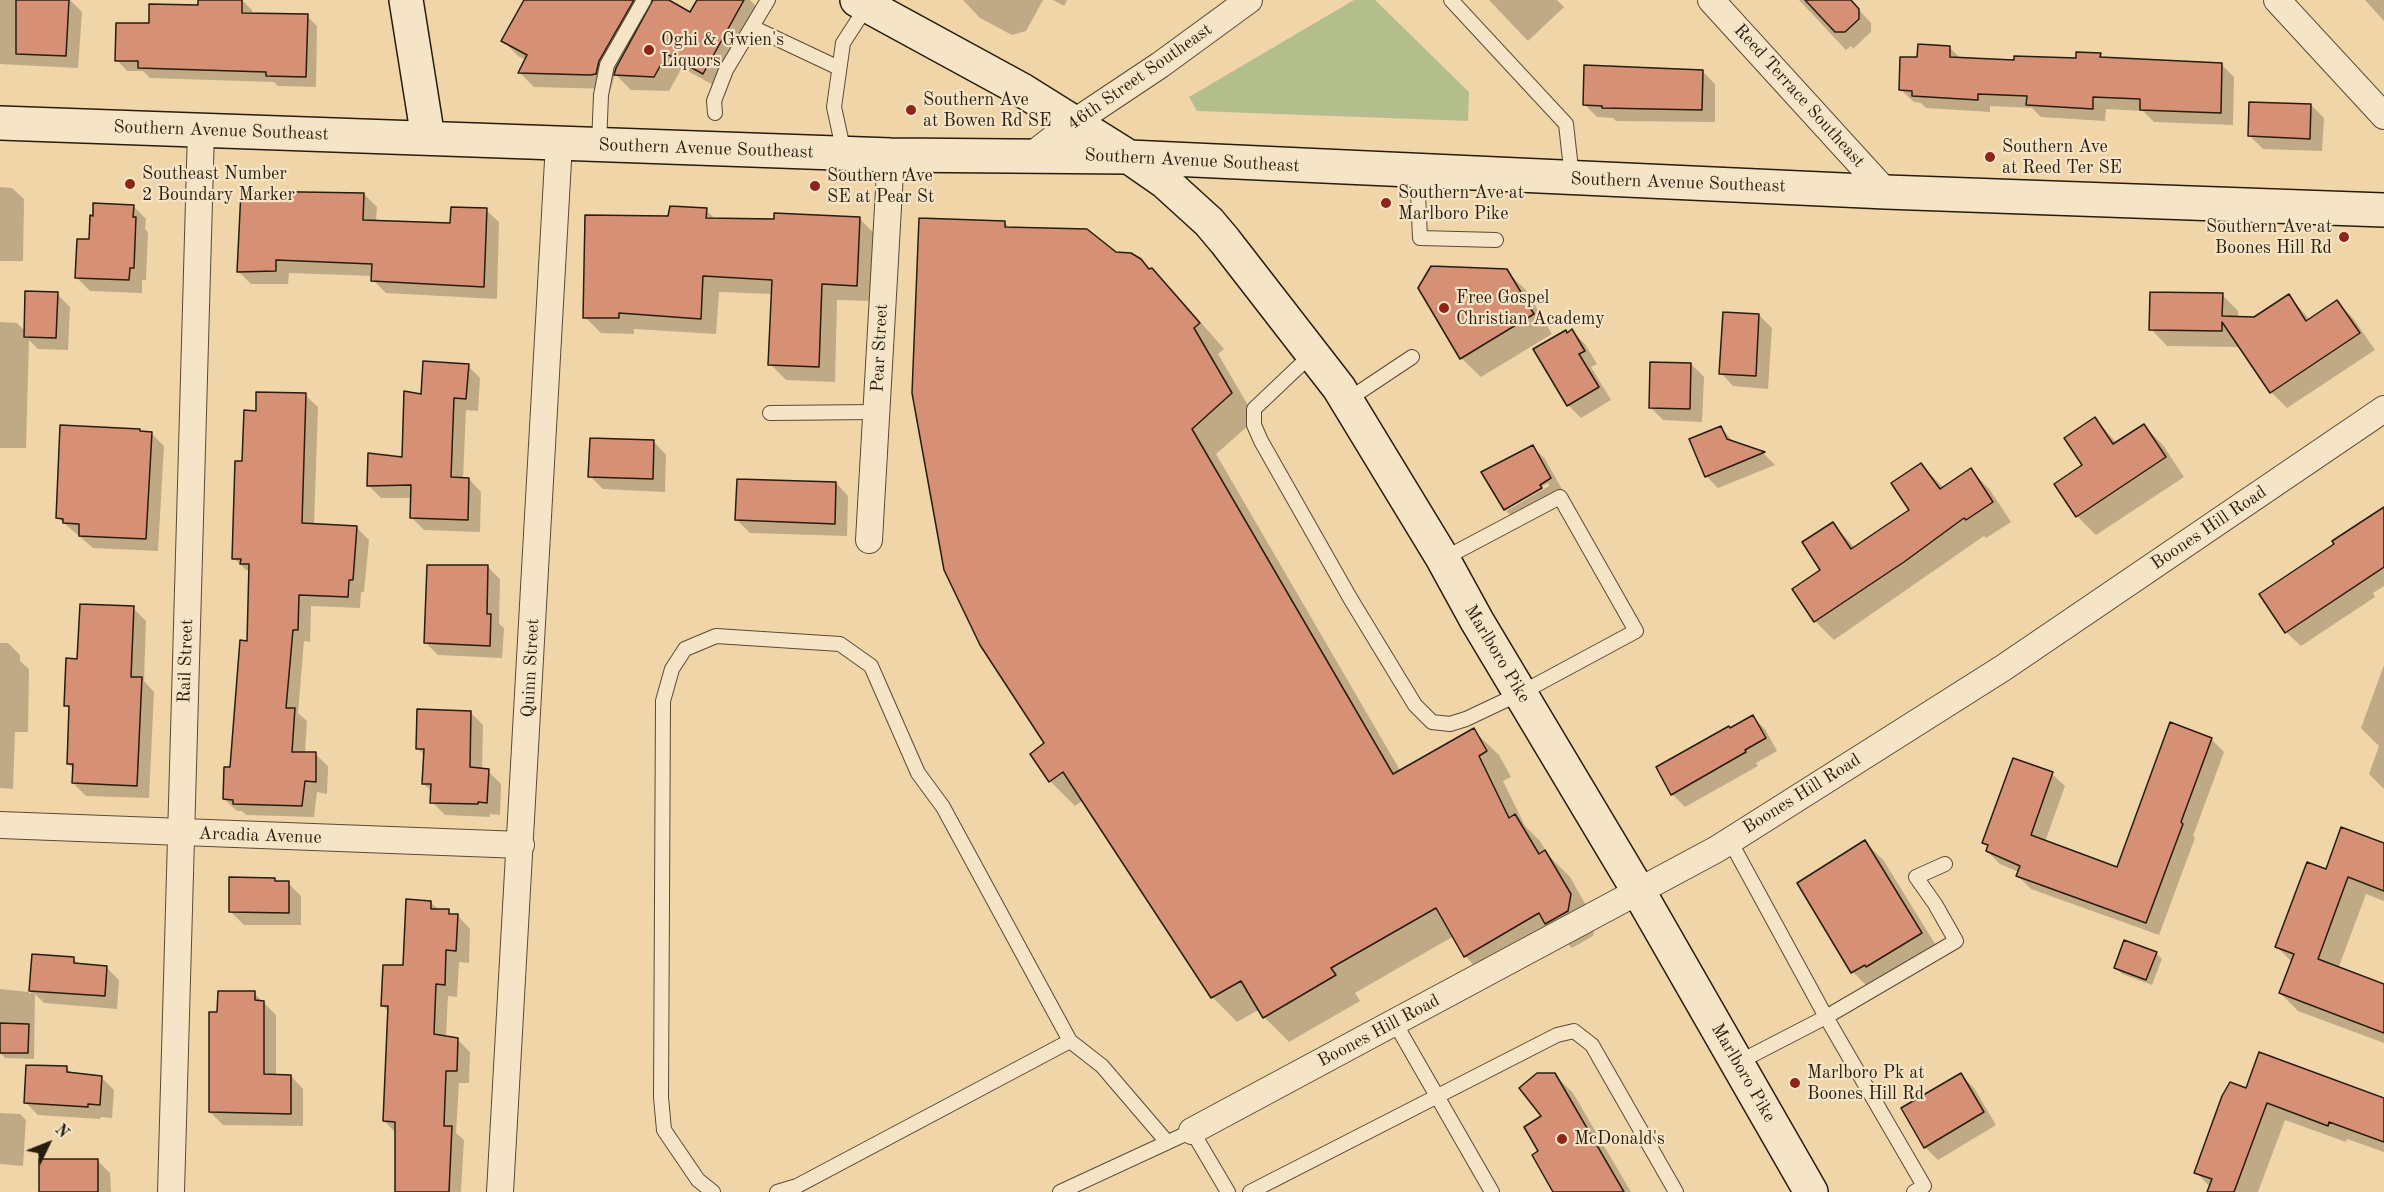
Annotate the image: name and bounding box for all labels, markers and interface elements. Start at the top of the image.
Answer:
street label: 46th Street Southeast [1063,19,1217,135]
street label: Reed Terrace Southeast [1729,20,1869,172]
place label: Oghi & Gwien's Liquors [661,29,784,72]
marker: Oghi & Gwien's Liquors [642,43,656,57]
place label: Southern Ave at Bowen Rd SE [923,89,1051,132]
marker: Southern Ave at Bowen Rd SE [904,103,918,117]
street label: Southern Avenue Southeast [113,116,329,146]
street label: Southern Avenue Southeast [598,134,814,164]
place label: Southern Ave at Reed Ter SE [2002,136,2122,178]
street label: Southern Avenue Southeast [1084,145,1300,177]
marker: Southern Ave at Reed Ter SE [1983,150,1997,164]
place label: Southeast Number 2 Boundary Marker [142,163,295,206]
place label: Southern Ave SE at Pear St [827,165,934,207]
street label: Southern Avenue Southeast [1570,168,1786,198]
marker: Southeast Number 2 Boundary Marker [123,177,137,191]
marker: Southern Ave SE at Pear St [808,179,822,193]
place label: Southern Ave at Marlboro Pike [1398,182,1524,224]
marker: Southern Ave at Marlboro Pike [1379,196,1393,210]
place label: Southern Ave at Boones Hill Rd [2206,216,2332,258]
marker: Southern Ave at Boones Hill Rd [2337,230,2351,244]
place label: Free Gospel Christian Academy [1456,287,1605,330]
marker: Free Gospel Christian Academy [1437,301,1451,315]
street label: Pear Street [867,303,893,393]
street label: Boones Hill Road [2147,481,2271,575]
street label: Marlboro Pike [1459,601,1535,707]
street label: Quinn Street [518,618,544,718]
street label: Rail Street [174,619,198,703]
street label: Boones Hill Road [1739,749,1865,839]
street label: Arcadia Avenue [198,823,322,849]
street label: Boones Hill Road [1314,990,1444,1072]
street label: Marlboro Pike [1706,1020,1780,1126]
place label: Marlboro Pk at Boones Hill Rd [1807,1062,1925,1104]
marker: Marlboro Pk at Boones Hill Rd [1788,1076,1802,1090]
north arrow [18,1114,78,1174]
text: N [51,1122,71,1142]
place label: McDonald's [1574,1128,1665,1150]
marker: McDonald's [1555,1132,1569,1146]

